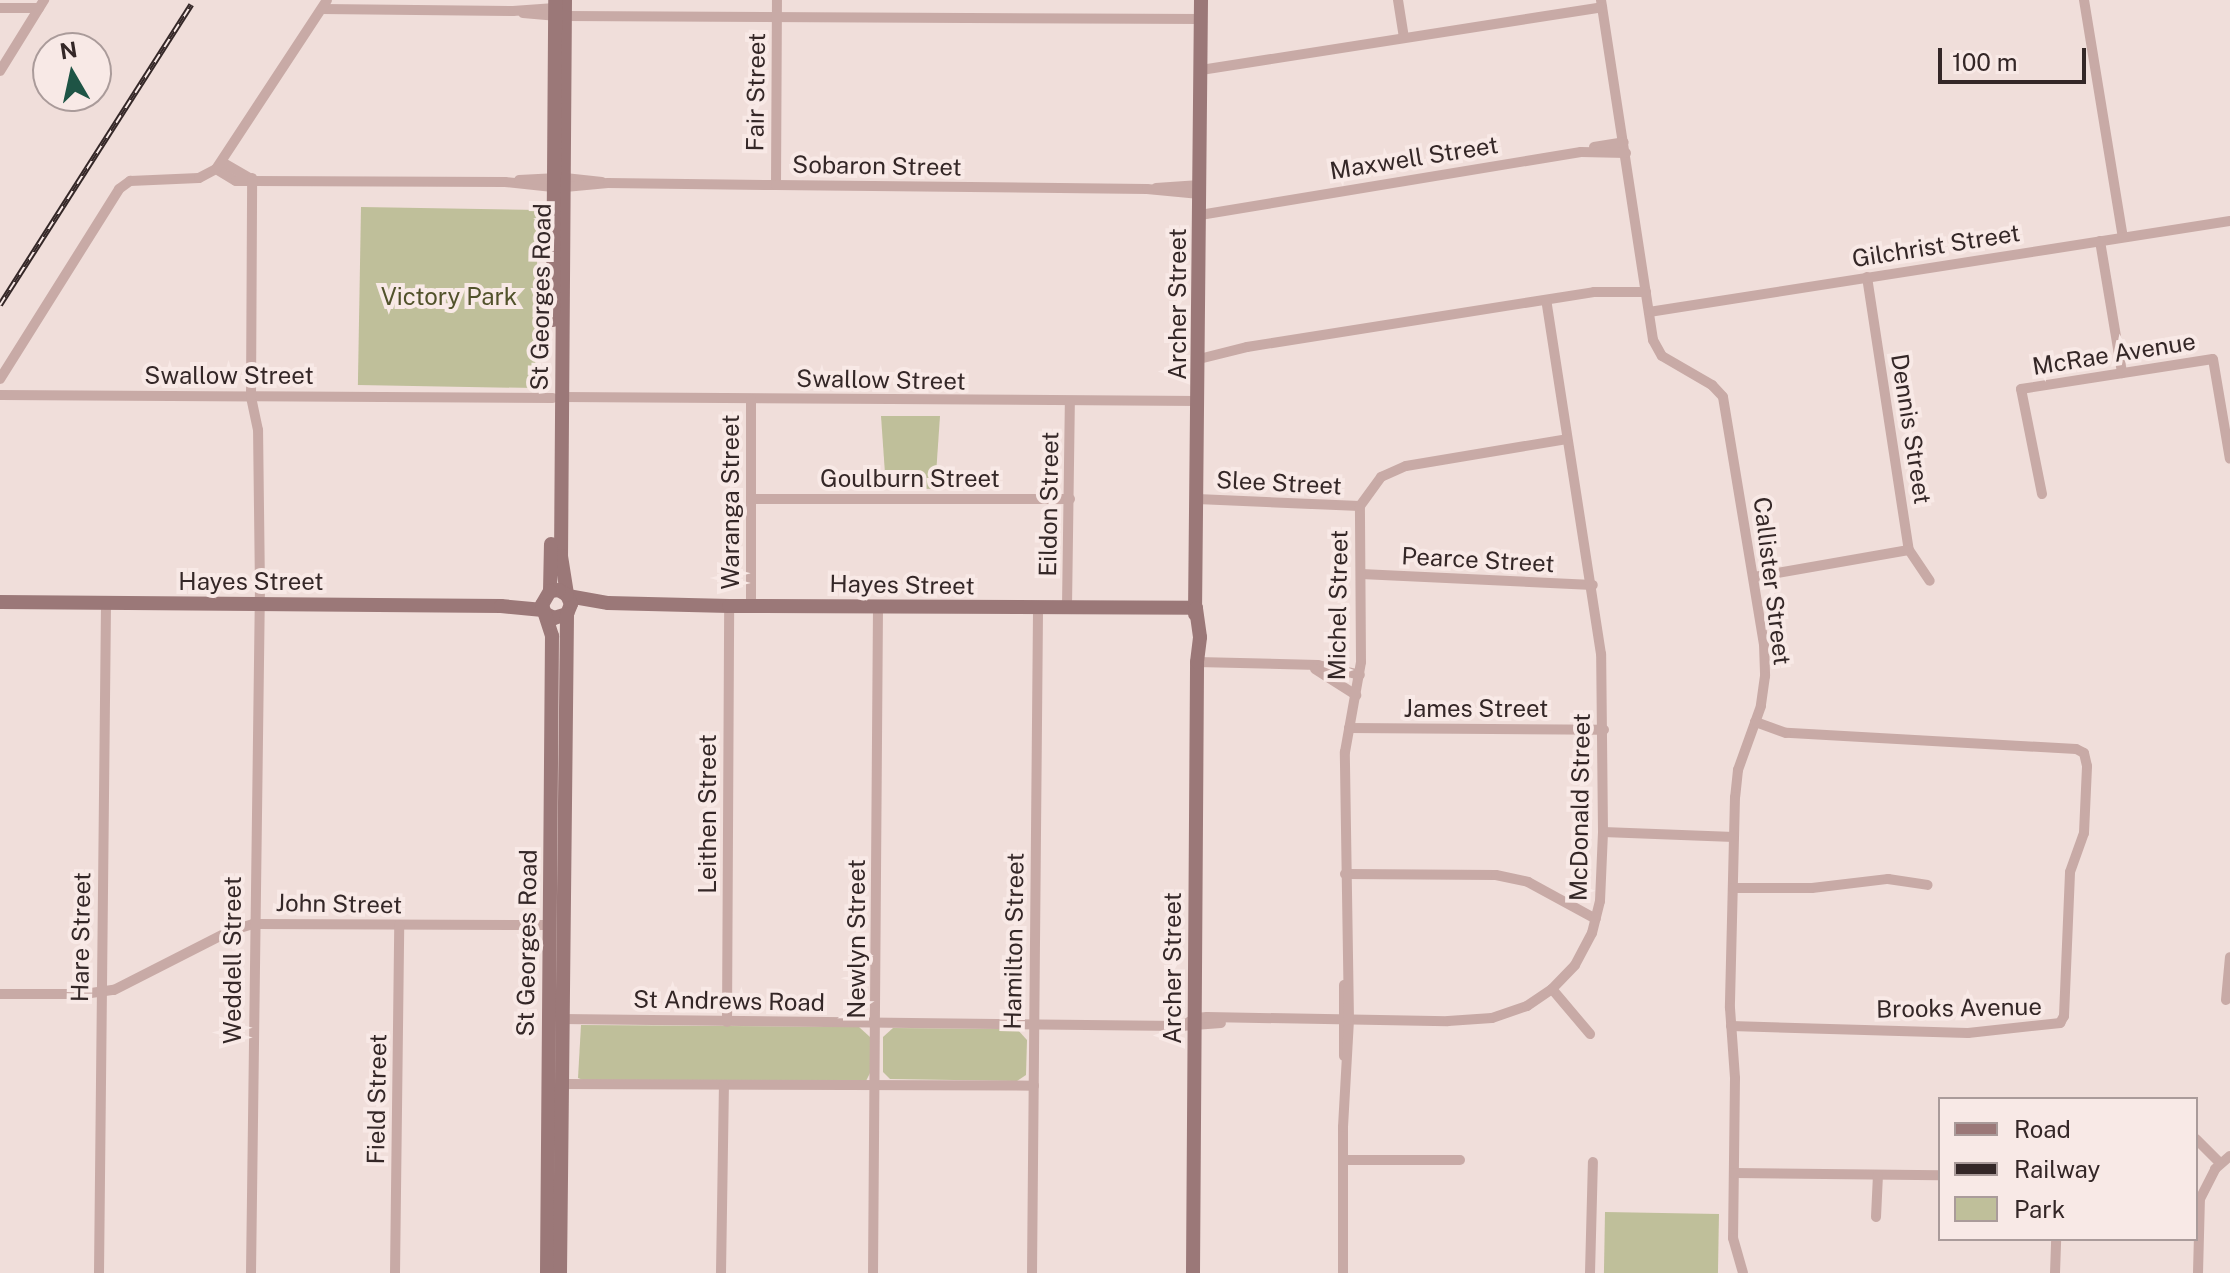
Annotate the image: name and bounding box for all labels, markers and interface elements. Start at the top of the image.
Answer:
north arrow [32,32,112,112]
street label: Fair Street [741,32,771,152]
scale bar [1942,32,2090,82]
text: N [58,36,79,64]
text: 100 m [1952,48,2018,76]
street label: Maxwell Street [1328,130,1500,186]
street label: Sobaron Street [792,150,962,182]
street label: St Georges Road [525,203,557,391]
street label: Gilchrist Street [1850,219,2022,273]
street label: Archer Street [1164,228,1192,380]
park label: Victory Park [381,283,517,311]
street label: McRae Avenue [2030,327,2198,381]
street label: Dennis Street [1885,352,1937,506]
street label: Swallow Street [144,362,314,390]
street label: Swallow Street [796,364,966,396]
street label: Waranga Street [717,415,745,589]
street label: Eildon Street [1033,431,1065,577]
street label: Goulburn Street [820,465,1000,493]
street label: Slee Street [1215,465,1343,501]
street label: Callister Street [1747,495,1797,667]
street label: Michel Street [1322,529,1354,681]
street label: Pearce Street [1401,542,1555,578]
street label: Hayes Street [178,568,324,596]
street label: Hayes Street [829,569,975,601]
street label: James Street [1404,695,1548,723]
street label: McDonald Street [1564,713,1596,901]
street label: Leithen Street [694,734,722,894]
street label: St Georges Road [511,849,543,1037]
street label: Hamilton Street [998,852,1030,1030]
street label: Newlyn Street [843,859,871,1019]
street label: Hare Street [65,872,97,1002]
street label: Weddell Street [219,876,247,1044]
street label: John Street [276,888,402,920]
street label: Archer Street [1159,892,1187,1044]
street label: St Andrews Road [633,985,825,1017]
street label: Brooks Avenue [1876,992,2042,1024]
street label: Field Street [361,1033,393,1165]
legend [1938,1097,2198,1241]
text: Road [2014,1115,2071,1143]
text: Railway [2014,1155,2100,1183]
text: Park [2014,1195,2065,1223]

